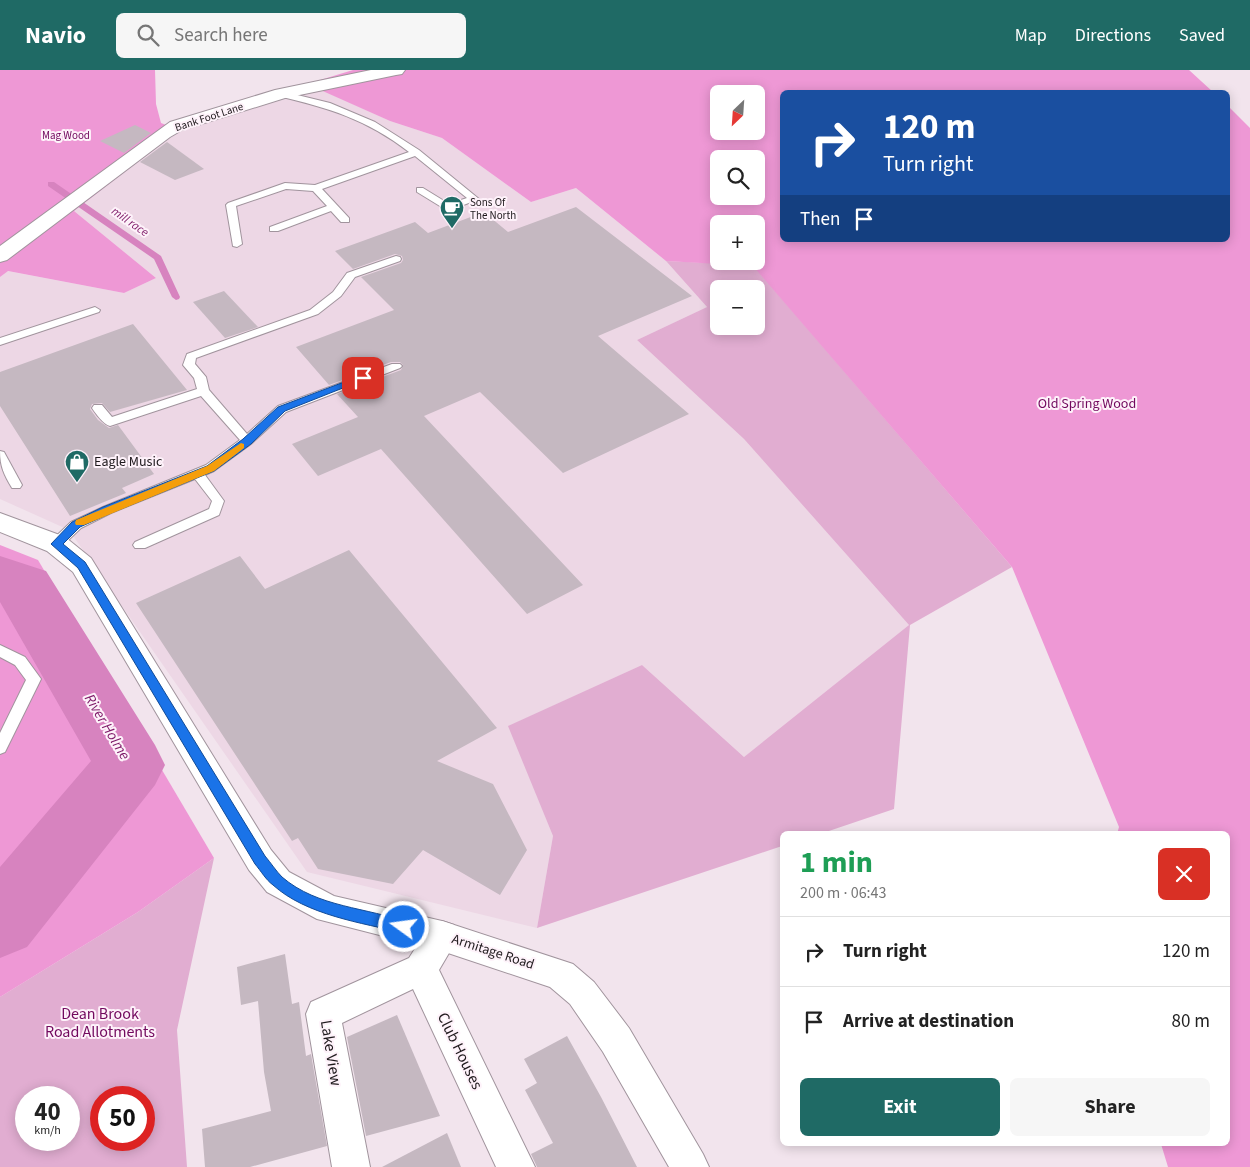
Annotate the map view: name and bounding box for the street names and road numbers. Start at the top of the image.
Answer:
street label: Bank Foot Lane [173,99,246,135]
street label: Armitage Road [449,929,537,975]
street label: Club Houses [432,1009,488,1093]
street label: Lake View [315,1019,347,1088]

